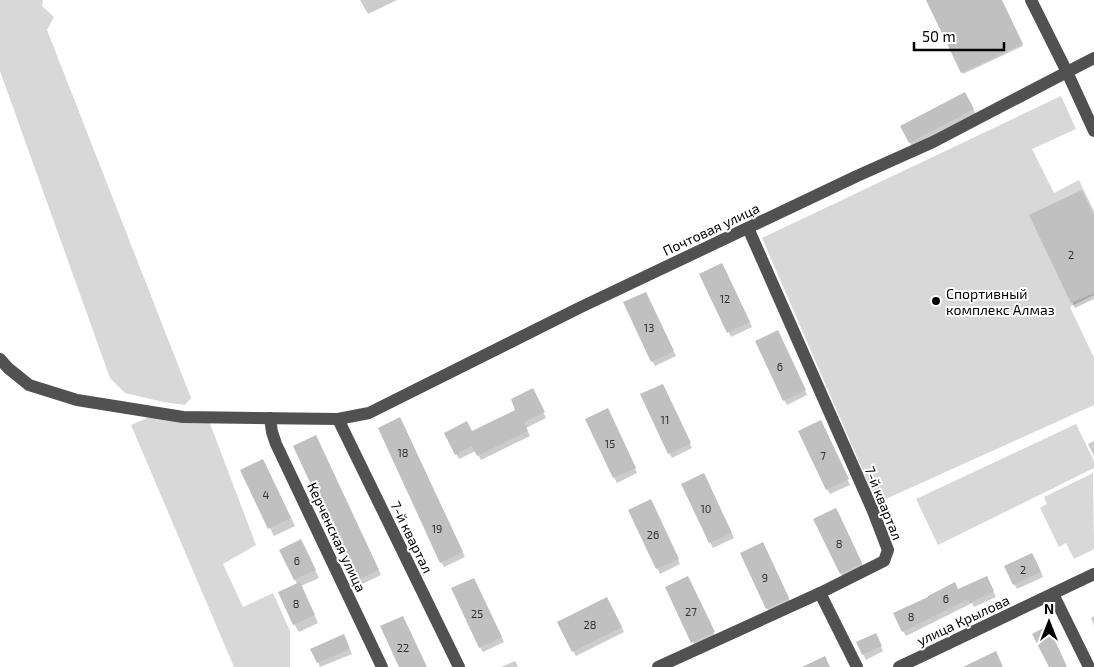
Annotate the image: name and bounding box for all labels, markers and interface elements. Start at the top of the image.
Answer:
scale bar [914,20,1004,52]
text: 50 m [922,27,956,45]
street label: Почтовая улица [660,199,762,259]
house number: 2 [1068,248,1074,261]
place label: Спортивный комплекс Алмаз [946,285,1055,318]
house number: 12 [720,292,730,305]
marker: Спортивный комплекс Алмаз [930,295,942,307]
house number: 13 [644,321,654,334]
house number: 6 [777,360,783,373]
house number: 11 [661,413,669,426]
house number: 15 [605,437,615,450]
house number: 18 [397,446,409,459]
house number: 7 [820,449,826,462]
street label: 7-й квартал [861,464,907,542]
street label: Керченская улица [304,479,370,595]
house number: 4 [263,488,270,501]
street label: 7-й квартал [387,498,437,576]
house number: 10 [700,502,712,515]
house number: 19 [432,522,442,535]
house number: 26 [647,528,659,541]
house number: 8 [836,537,842,550]
house number: 6 [294,554,300,567]
house number: 2 [1020,563,1026,576]
house number: 9 [762,571,768,584]
street label: улица Крылова [914,591,1012,649]
house number: 6 [943,592,949,605]
house number: 8 [293,597,299,610]
north arrow [1024,597,1074,647]
text: N [1044,600,1054,617]
house number: 27 [685,605,697,618]
house number: 25 [471,607,483,620]
house number: 8 [908,610,914,623]
house number: 28 [584,618,596,631]
house number: 22 [397,641,409,654]

